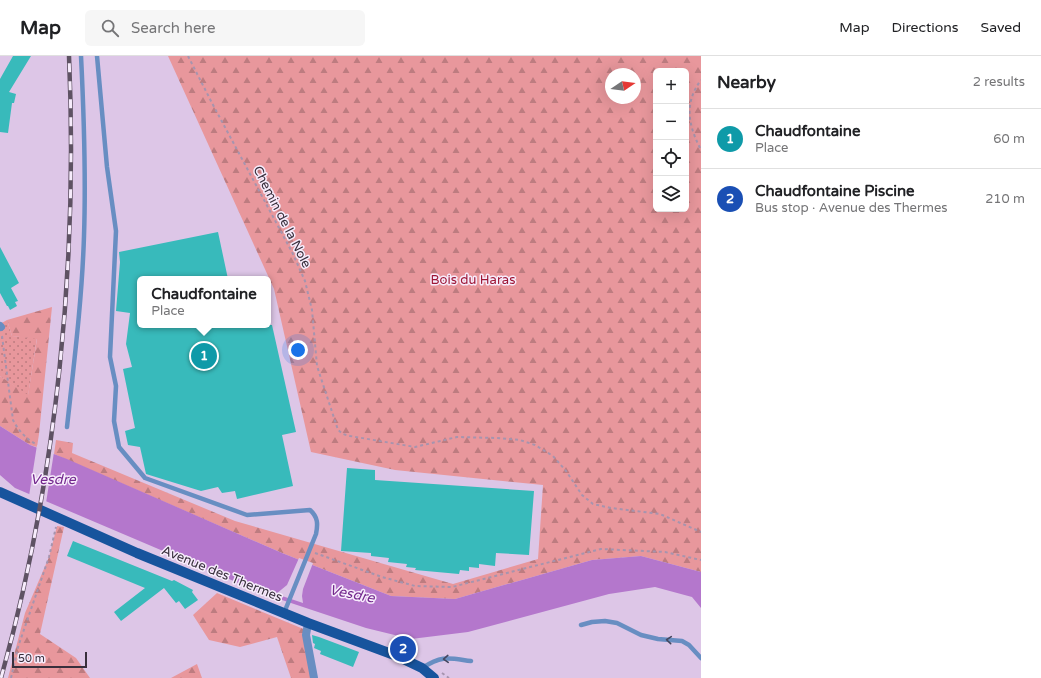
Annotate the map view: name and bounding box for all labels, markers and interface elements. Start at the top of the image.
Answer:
search box [85,10,365,46]
text: Map [20,17,61,39]
icon: search [99,17,121,39]
text: Search here [131,19,215,37]
text: Map [839,19,870,36]
text: Directions [892,19,959,36]
text: Saved [981,19,1021,36]
north arrow [605,68,641,104]
map controls [653,68,689,212]
button: + [653,68,689,104]
text: Nearby [717,72,776,93]
text: 2 results [973,74,1025,90]
button: − [653,104,689,140]
text: Chaudfontaine [755,122,860,140]
text: 1 [726,131,734,147]
text: 60 m [993,131,1025,147]
button: locate [653,140,689,176]
text: Place [755,140,788,156]
street label: Chemin de la Nole [249,163,315,271]
button: layers [653,176,689,212]
text: Chaudfontaine Piscine [755,182,915,200]
text: 2 [726,191,734,207]
text: 210 m [985,191,1025,207]
text: Bus stop · Avenue des Thermes [755,200,947,216]
park label: Bois du Haras [431,272,515,288]
popup [137,276,271,328]
text: Chaudfontaine [151,285,257,303]
text: Place [151,303,185,319]
your location [288,340,308,360]
pin: 1 [191,341,217,371]
water label: Vesdre [30,471,77,488]
street label: Avenue des Thermes [159,542,285,606]
water label: Vesdre [328,581,377,607]
pin: 2 [390,634,416,664]
one-way arrow [666,636,672,645]
scale bar [12,650,87,669]
text: 50 m [18,652,45,665]
one-way arrow [443,655,449,664]

